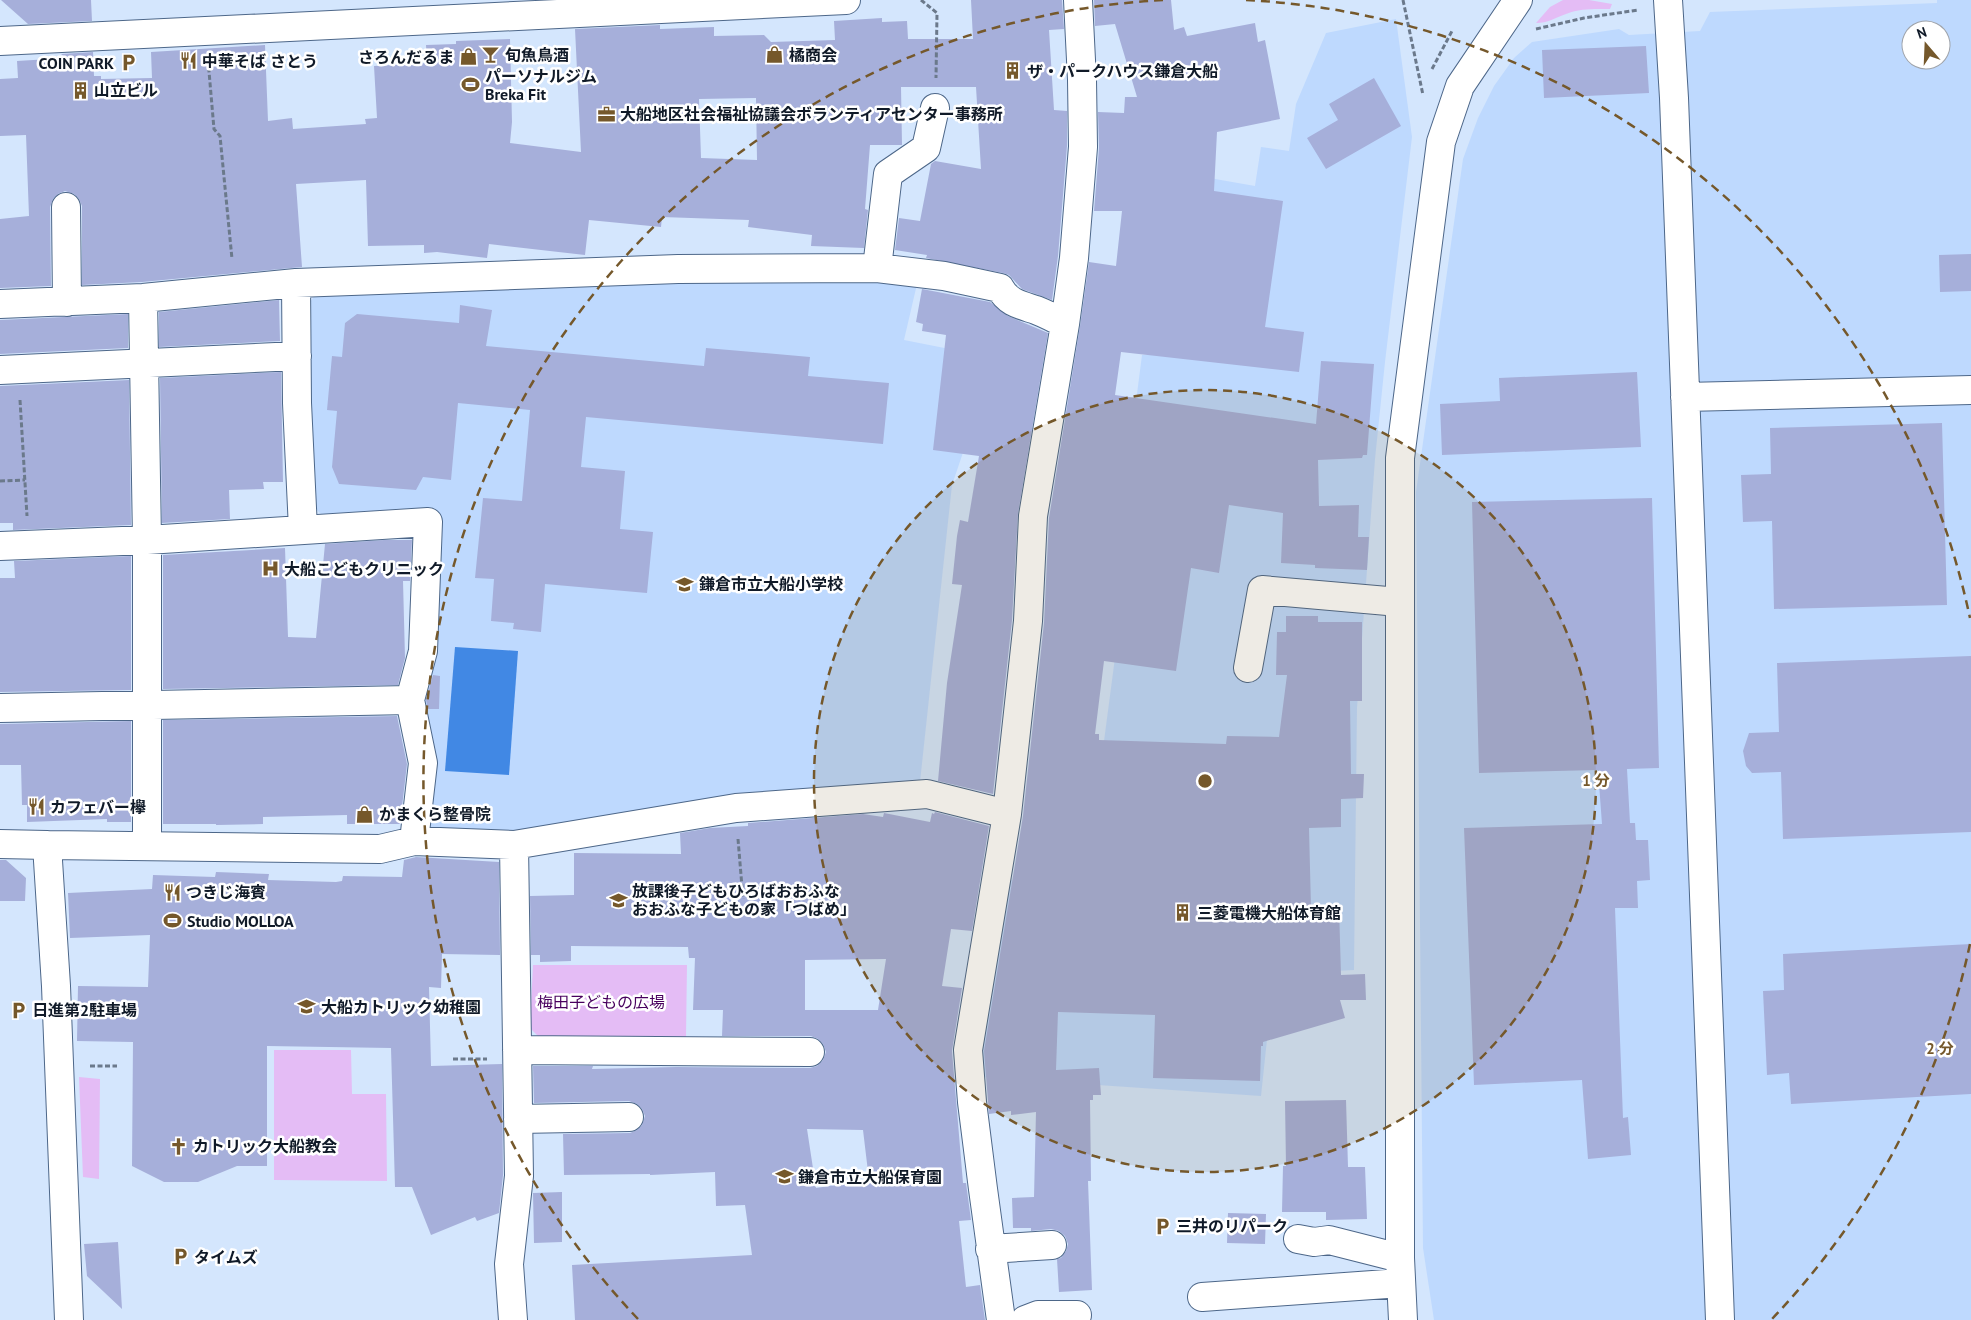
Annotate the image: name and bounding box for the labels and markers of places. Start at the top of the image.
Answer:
bar icon: 旬魚鳥酒 [481,45,501,65]
place label: 旬魚鳥酒 [505,45,569,65]
shop icon: 橘商会 [765,45,785,65]
place label: 橘商会 [789,45,837,65]
place label: さろんだるま [358,47,454,67]
shop icon: さろんだるま [458,47,478,67]
restaurant icon: 中華そば さとう [178,51,198,71]
place label: 中華そば さとう [202,51,318,71]
place label: COIN PARK [39,53,114,73]
parking icon: COIN PARK [118,53,138,73]
building icon: ザ・パークハウス鎌倉大船 [1003,61,1023,81]
place label: ザ・パークハウス鎌倉大船 [1027,61,1218,81]
place label: パーソナルジム Breka Fit [485,66,597,104]
sports icon: パーソナルジム Breka Fit [461,75,481,95]
building icon: 山立ビル [70,80,90,100]
place label: 山立ビル [94,80,158,100]
office icon: 大船地区社会福祉協議会ボランティアセンター事務所 [596,104,616,124]
place label: 大船地区社会福祉協議会ボランティアセンター事務所 [620,104,1003,124]
hospital icon: 大船こどもクリニック [260,559,280,579]
place label: 大船こどもクリニック [284,559,444,579]
school or university icon: 鎌倉市立大船小学校 [675,574,695,594]
place label: 鎌倉市立大船小学校 [699,574,843,594]
centre of rings [1196,772,1214,790]
restaurant icon: カフェバー欅 [26,797,46,817]
place label: カフェバー欅 [50,797,146,817]
shop icon: かまくら整骨院 [355,804,375,824]
place label: かまくら整骨院 [379,804,491,824]
place label: 放課後子どもひろばおおふな おおふな子どもの家「つばめ」 [632,881,856,919]
restaurant icon: つきじ海賓 [162,882,182,902]
place label: つきじ海賓 [186,882,266,902]
school or university icon: 放課後子どもひろばおおふな おおふな子どもの家「つばめ」 [608,890,628,910]
building icon: 三菱電機大船体育館 [1173,903,1193,923]
place label: 三菱電機大船体育館 [1197,903,1341,923]
sports icon: Studio MOLLOA [163,911,183,931]
place label: Studio MOLLOA [187,911,294,931]
school or university icon: 大船カトリック幼稚園 [297,997,317,1017]
place label: 大船カトリック幼稚園 [321,997,481,1017]
parking icon: 日進第2駐車場 [8,1000,28,1020]
place label: 日進第2駐車場 [32,1000,137,1020]
church icon: カトリック大船教会 [169,1136,189,1156]
place label: カトリック大船教会 [193,1136,337,1156]
school or university icon: 鎌倉市立大船保育園 [774,1167,794,1187]
place label: 鎌倉市立大船保育園 [798,1167,942,1187]
parking icon: 三井のリパーク [1152,1216,1172,1236]
place label: 三井のリパーク [1176,1216,1288,1236]
parking icon: タイムズ [170,1247,190,1267]
place label: タイムズ [194,1247,258,1267]

